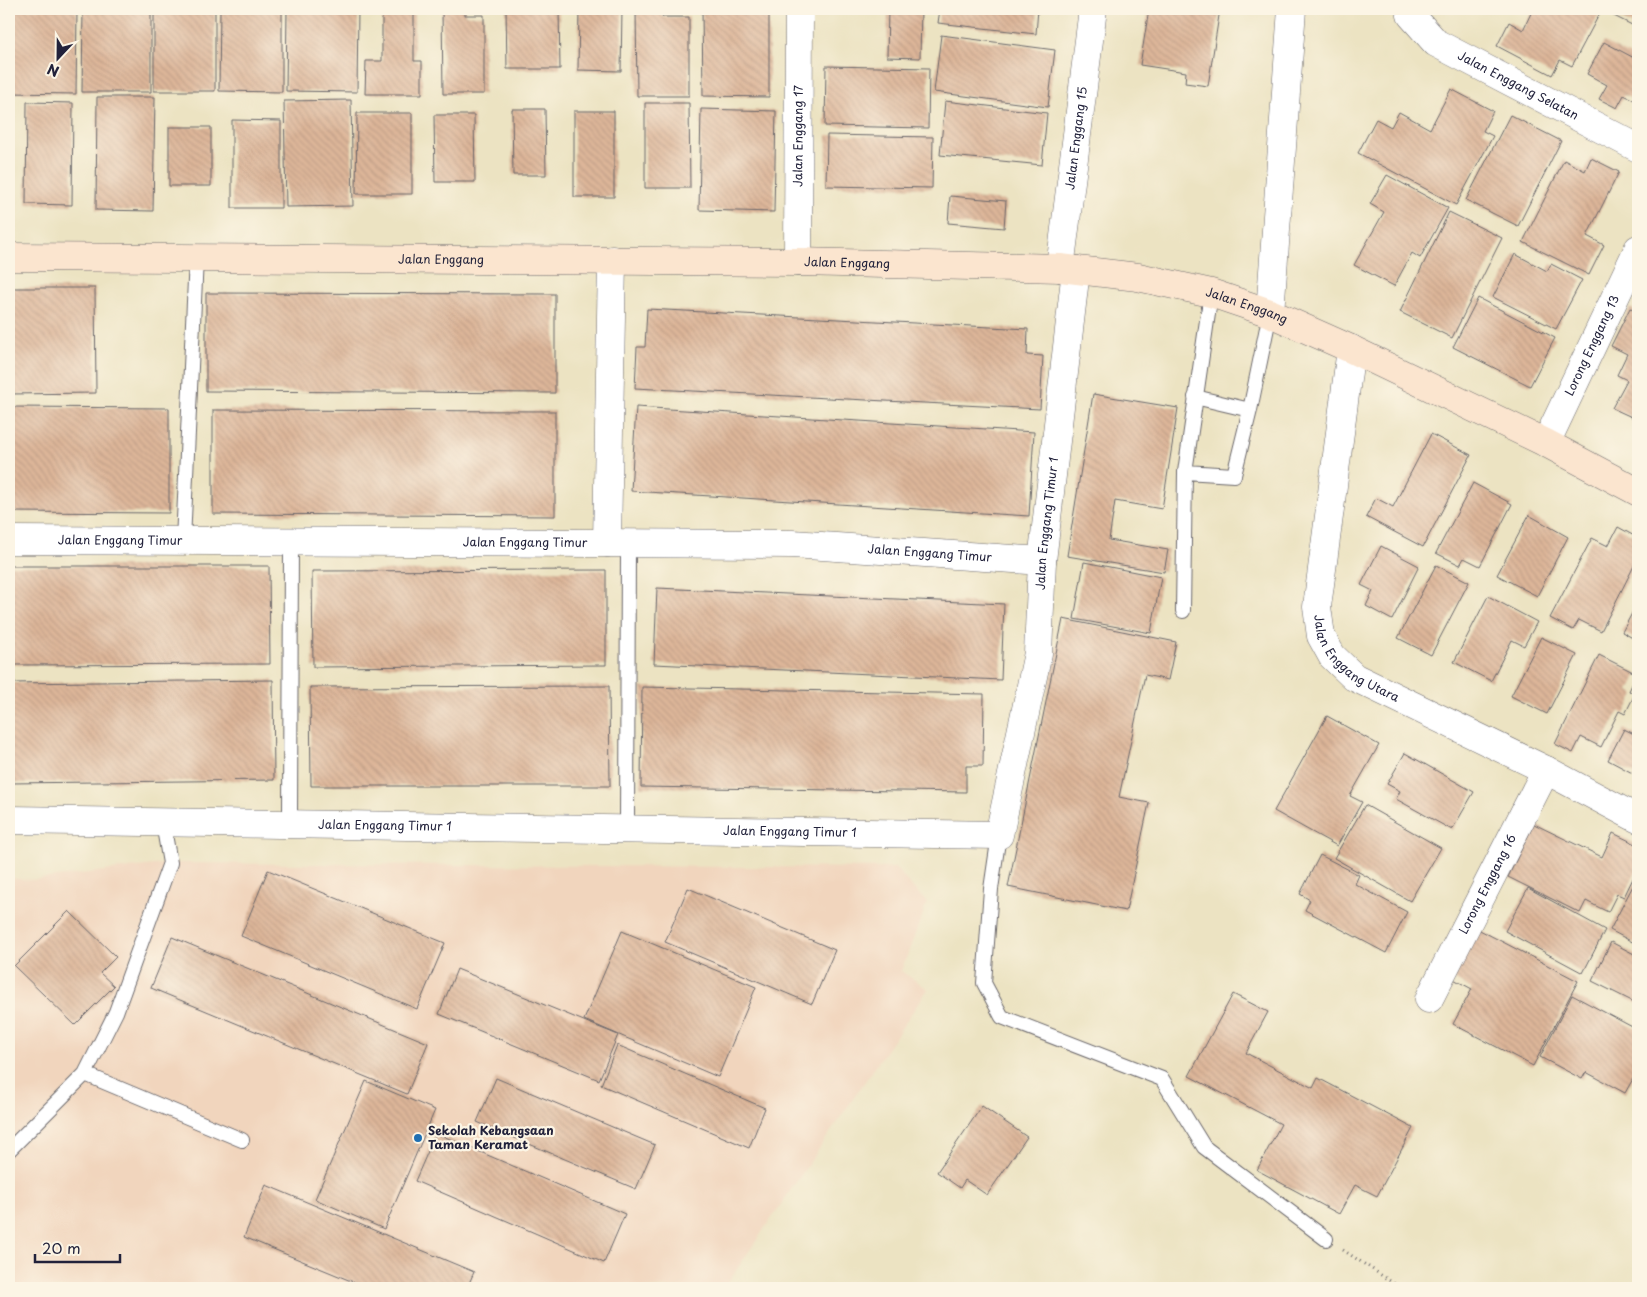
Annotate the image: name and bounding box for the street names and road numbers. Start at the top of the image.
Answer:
street label: Jalan Enggang Selatan [1455,46,1582,124]
street label: Jalan Enggang 17 [788,84,807,187]
street label: Jalan Enggang 15 [1060,85,1091,191]
street label: Jalan Enggang [398,249,484,268]
street label: Jalan Enggang [804,252,890,272]
street label: Jalan Enggang [1204,282,1291,328]
street label: Lorong Enggang 13 [1560,291,1623,398]
street label: Jalan Enggang Timur 1 [1031,456,1062,590]
street label: Jalan Enggang Timur [58,530,183,549]
street label: Jalan Enggang Timur [463,532,588,551]
street label: Jalan Enggang Timur [867,539,993,566]
street label: Jalan Enggang Utara [1310,613,1403,706]
street label: Jalan Enggang Timur 1 [318,815,452,835]
street label: Jalan Enggang Timur 1 [723,821,857,841]
street label: Lorong Enggang 16 [1454,831,1520,937]

